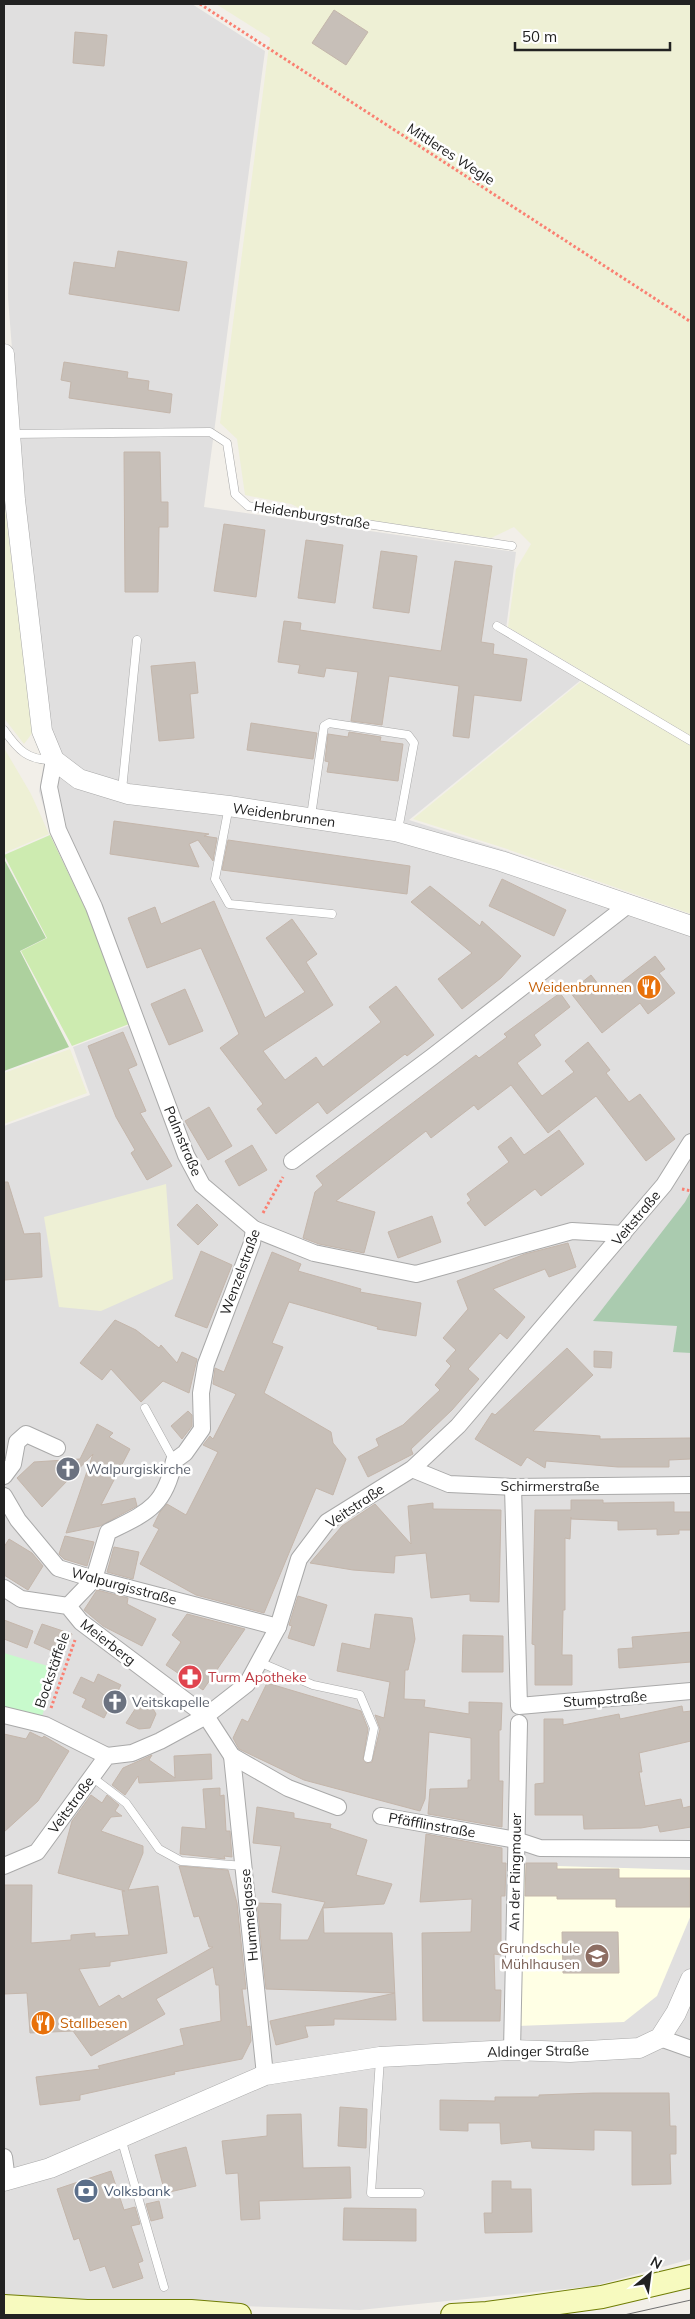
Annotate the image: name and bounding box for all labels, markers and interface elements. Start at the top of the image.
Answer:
scale bar [515,20,670,52]
text: 50 m [522,27,557,46]
street label: Mittleres Wegle [404,119,498,189]
street label: Heidenburgstraße [253,497,371,533]
street label: Weidenbrunnen [231,799,337,831]
restaurant icon: Weidenbrunnen [636,974,662,1000]
place label: Weidenbrunnen [528,978,632,996]
street label: Palmstraße [160,1103,206,1179]
street label: Veitstraße [608,1187,664,1249]
street label: Wenzelstraße [216,1226,264,1318]
church icon: Walpurgiskirche [55,1456,81,1482]
place label: Walpurgiskirche [86,1460,191,1478]
street label: Schirmerstraße [501,1477,599,1495]
street label: Veitstraße [322,1480,388,1532]
street label: Walpurgisstraße [69,1563,179,1609]
street label: Meierberg [77,1615,139,1669]
street label: Bockstäffele [31,1630,73,1710]
pharmacy icon: Turm Apotheke [177,1664,203,1690]
place label: Turm Apotheke [208,1668,307,1686]
street label: Stumpstraße [562,1687,648,1711]
church icon: Veitskapelle [102,1689,128,1715]
place label: Veitskapelle [132,1693,210,1711]
street label: Veitstraße [44,1773,98,1837]
street label: Pfäfflinstraße [387,1808,477,1842]
street label: An der Ringmauer [505,1812,525,1931]
street label: Hummelgasse [236,1868,262,1962]
place label: Grundschule Mühlhausen [499,1939,580,1973]
school or university icon: Grundschule Mühlhausen [584,1943,610,1969]
restaurant icon: Stallbesen [30,2010,56,2036]
place label: Stallbesen [60,2014,127,2032]
street label: Aldinger Straße [487,2041,589,2061]
bank icon: Volksbank [73,2178,99,2204]
place label: Volksbank [104,2182,171,2200]
north arrow [625,2249,675,2299]
text: N [647,2252,665,2273]

